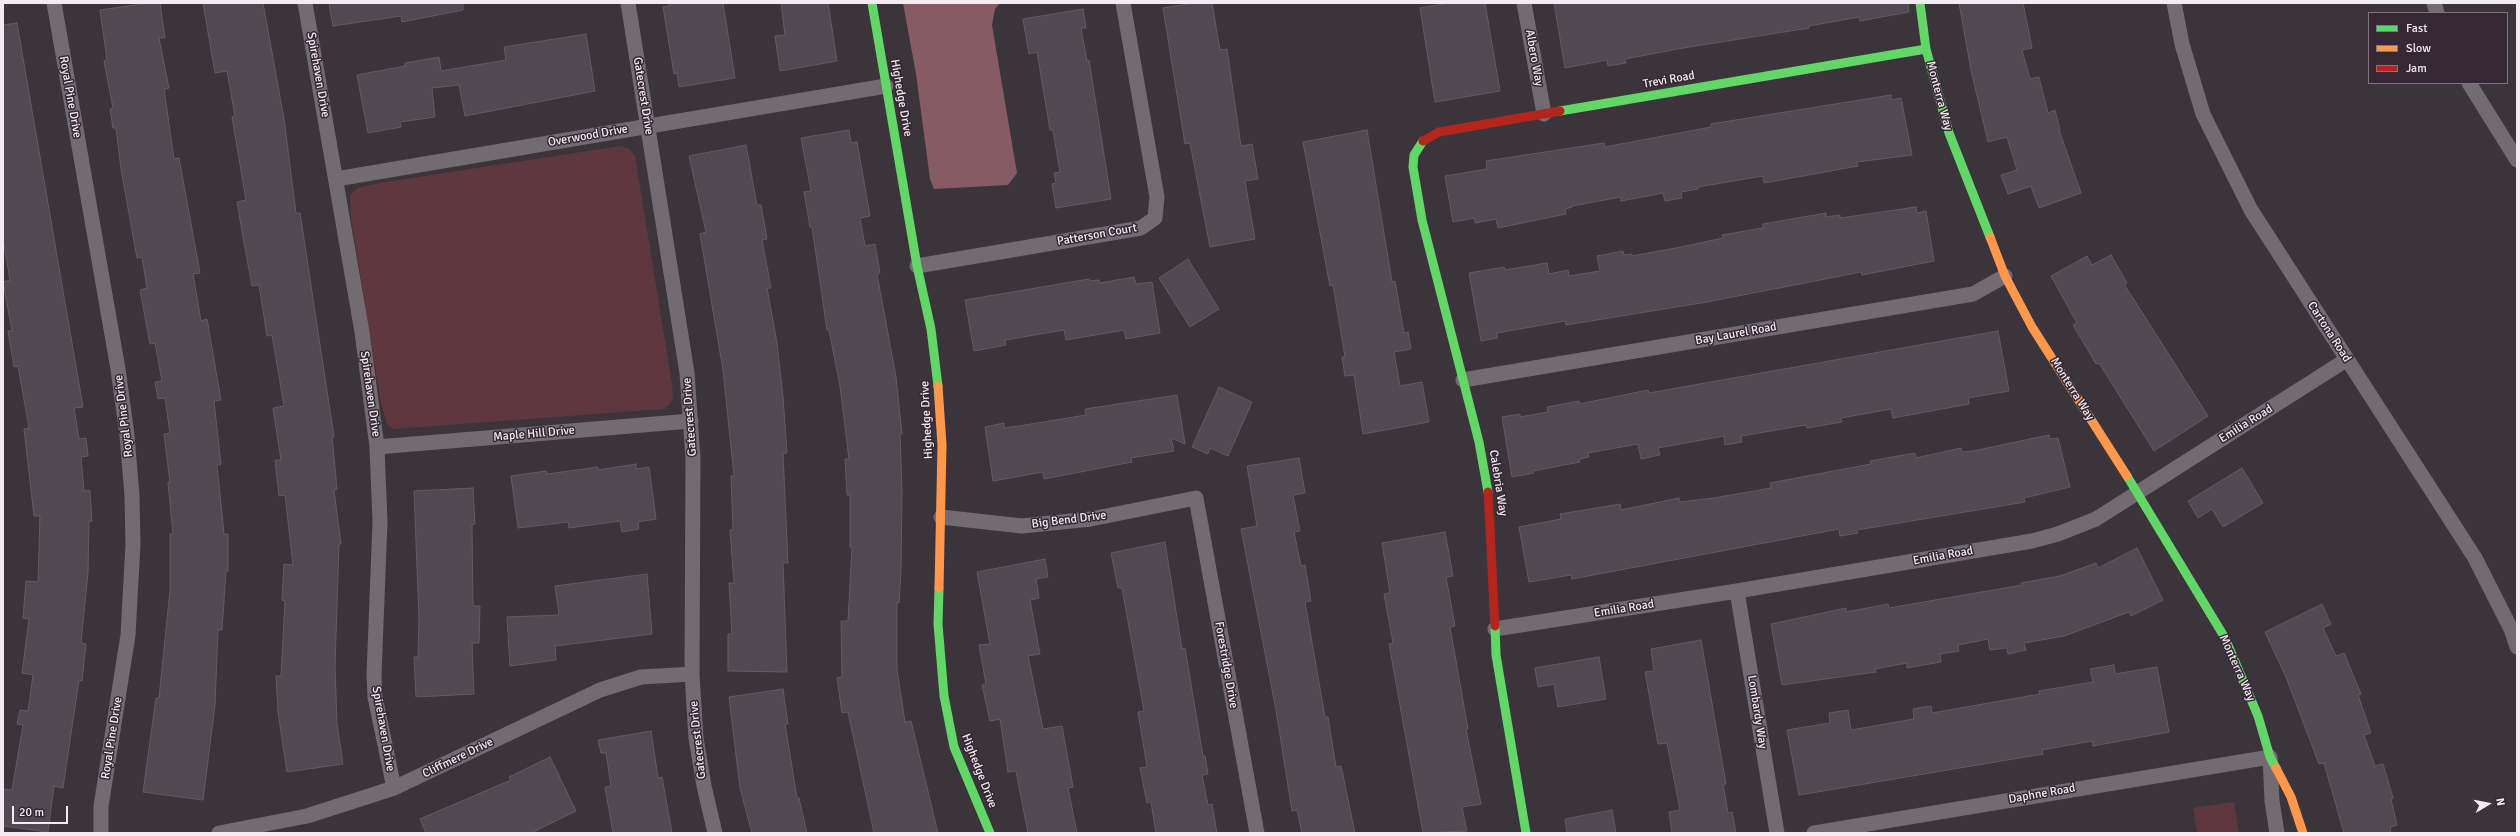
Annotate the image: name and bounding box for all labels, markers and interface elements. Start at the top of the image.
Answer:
legend [2368,12,2508,84]
text: Fast [2406,21,2427,36]
street label: Albero Way [1522,28,1546,88]
street label: Spirehaven Drive [303,31,333,119]
text: Slow [2406,41,2431,56]
street label: Royal Pine Drive [56,55,84,139]
street label: Gatecrest Drive [630,56,656,136]
street label: Highedge Drive [887,58,915,138]
street label: Monterra Way [1923,60,1955,132]
text: Jam [2406,61,2427,76]
street label: Trevi Road [1642,68,1696,92]
street label: Overwood Drive [547,122,629,150]
street label: Patterson Court [1056,221,1138,249]
street label: Cartona Road [2304,299,2354,365]
street label: Bay Laurel Road [1694,320,1778,348]
street label: Spirehaven Drive [357,350,383,438]
street label: Monterra Way [2047,355,2097,423]
street label: Royal Pine Drive [112,374,136,458]
street label: Gatecrest Drive [680,377,700,457]
street label: Highedge Drive [918,380,936,460]
street label: Emilia Road [2216,402,2276,446]
street label: Maple Hill Drive [493,423,575,445]
street label: Calebria Way [1486,449,1510,517]
street label: Big Bend Drive [1031,508,1107,532]
street label: Emilia Road [1912,544,1974,568]
street label: Emilia Road [1593,597,1655,621]
street label: Forestridge Drive [1211,620,1241,710]
street label: Monterra Way [2216,632,2258,704]
street label: Lombardy Way [1744,674,1770,750]
street label: Spirehaven Drive [368,685,398,773]
street label: Royal Pine Drive [98,696,126,780]
street label: Gatecrest Drive [687,700,709,780]
street label: Highedge Drive [958,732,1000,810]
street label: Cliffmere Drive [420,735,496,781]
street label: Daphne Road [2008,781,2076,807]
north arrow [2468,784,2508,824]
text: N [2493,797,2507,807]
scale bar [14,798,70,824]
text: 20 m [19,805,44,820]

